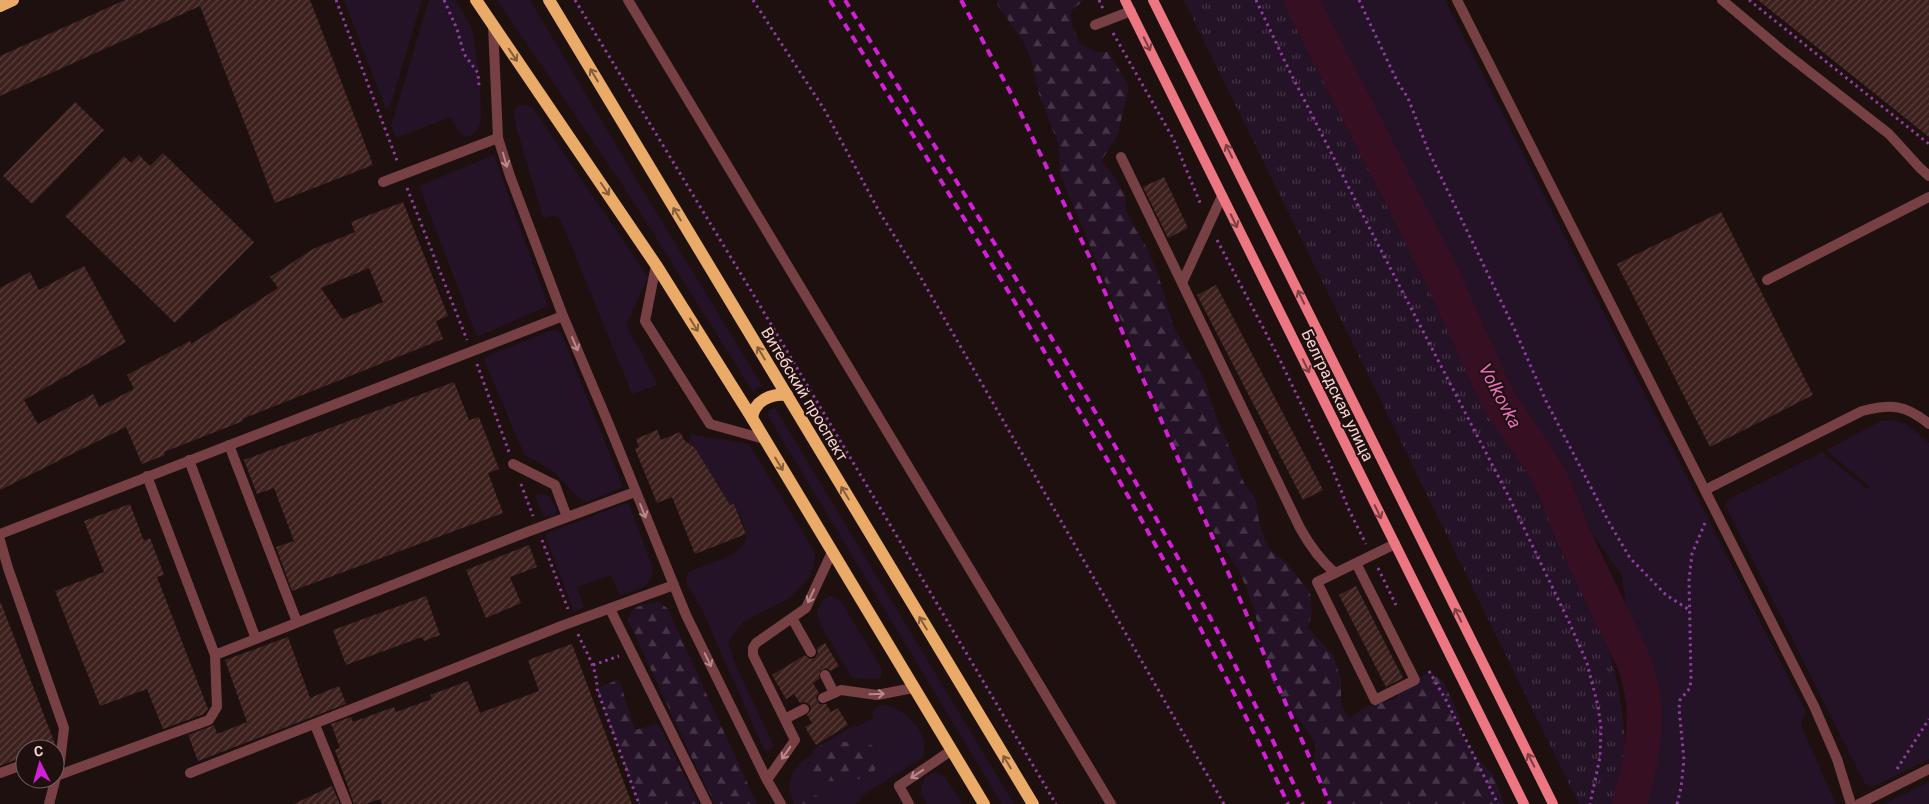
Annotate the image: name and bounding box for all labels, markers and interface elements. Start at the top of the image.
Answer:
one-way arrow [1142,36,1152,51]
one-way arrow [508,48,518,62]
one-way arrow [588,68,598,82]
one-way arrow [1224,144,1233,159]
one-way arrow [501,152,510,168]
one-way arrow [600,182,610,196]
one-way arrow [672,207,682,221]
one-way arrow [1229,213,1239,228]
one-way arrow [1296,290,1305,305]
one-way arrow [689,318,699,332]
street label: Витебский проспект [757,324,852,465]
street label: Белградская улица [1297,326,1378,464]
one-way arrow [571,336,581,351]
one-way arrow [756,346,766,360]
one-way arrow [1302,358,1311,373]
water label: Volkovka [1475,360,1526,432]
one-way arrow [774,456,784,470]
one-way arrow [840,485,850,500]
one-way arrow [639,503,649,518]
one-way arrow [1374,504,1384,519]
one-way arrow [806,588,816,603]
one-way arrow [1453,608,1462,623]
one-way arrow [918,617,928,631]
one-way arrow [704,652,713,667]
one-way arrow [869,689,885,698]
north arrow [15,739,65,789]
text: С [33,743,44,760]
one-way arrow [781,746,791,760]
one-way arrow [1526,753,1536,768]
one-way arrow [1002,756,1012,770]
one-way arrow [910,769,924,779]

